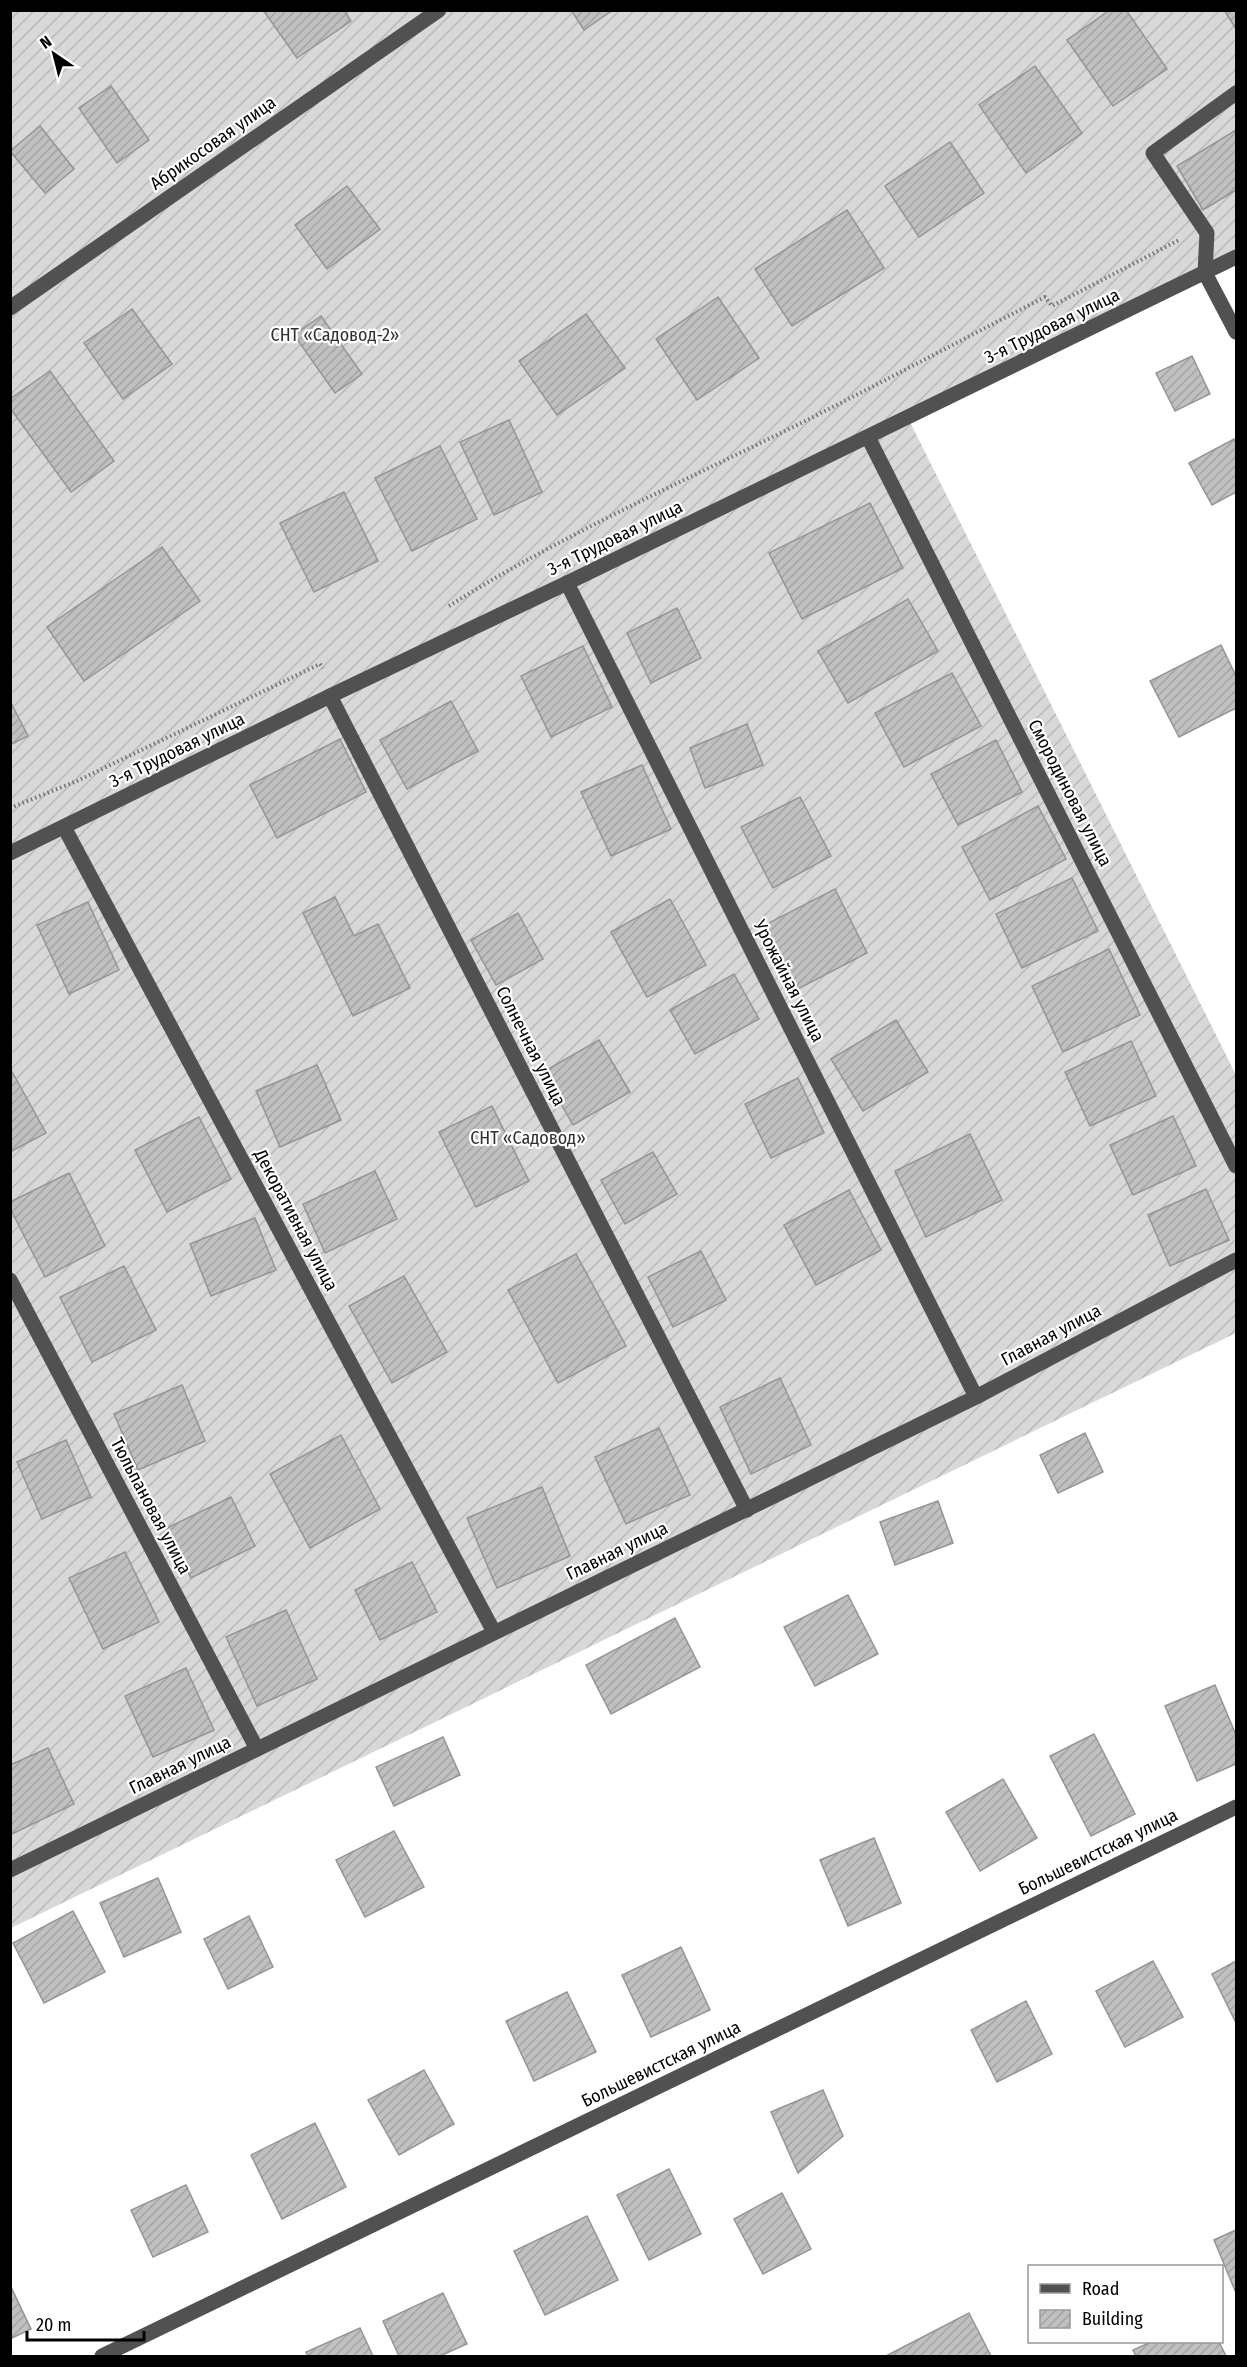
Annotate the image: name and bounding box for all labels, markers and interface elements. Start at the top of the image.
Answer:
north arrow [24,24,84,84]
text: N [36,32,55,53]
street label: Абрикосовая улица [146,91,280,195]
street label: 3-я Трудовая улица [981,284,1123,368]
park label: СНТ «Садовод-2» [271,324,399,346]
street label: 3-я Трудовая улица [544,496,686,580]
street label: 3-я Трудовая улица [106,708,248,792]
street label: Смородиновая улица [1023,716,1117,870]
street label: Урожайная улица [748,915,829,1046]
street label: Солнечная улица [491,982,571,1110]
park label: СНТ «Садовод» [470,1127,586,1149]
street label: Декоративная улица [249,1145,343,1295]
street label: Главная улица [997,1299,1105,1371]
street label: Тюльпановая улица [106,1434,196,1578]
street label: Главная улица [563,1517,672,1585]
street label: Главная улица [126,1731,235,1799]
street label: Большевистская улица [1015,1804,1181,1900]
street label: Большевистская улица [578,2016,744,2112]
legend [1028,2265,1223,2343]
text: Road [1082,2278,1119,2300]
scale bar [27,2304,144,2342]
text: Building [1082,2308,1143,2330]
text: 20 m [36,2314,71,2336]

